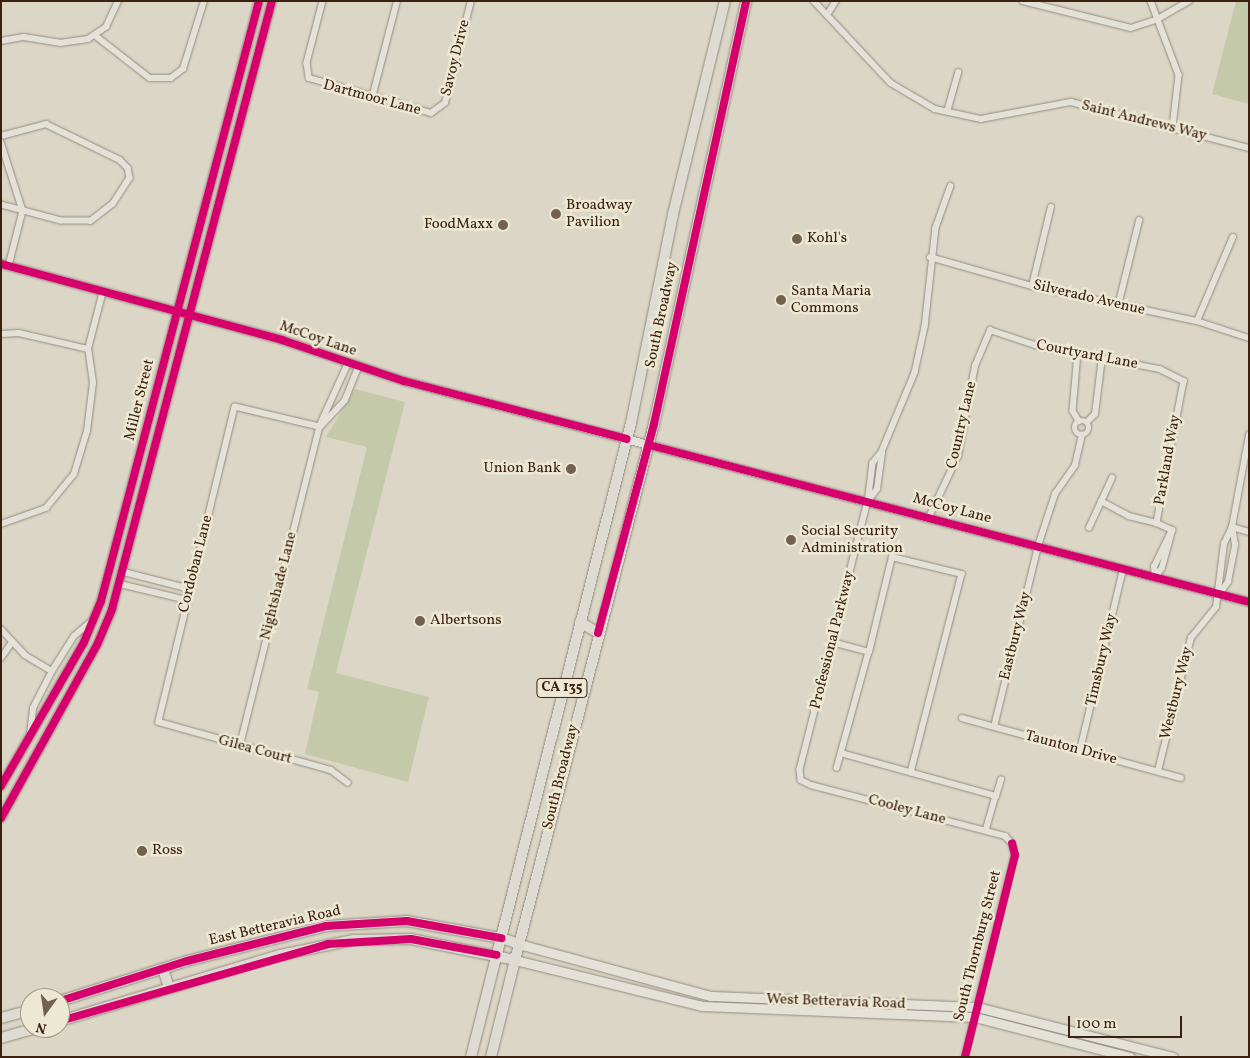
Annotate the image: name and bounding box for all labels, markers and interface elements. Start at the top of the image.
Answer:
street label: Savoy Drive [438,18,474,98]
street label: Dartmoor Lane [321,76,423,120]
street label: Saint Andrews Way [1079,97,1209,145]
place label: Broadway Pavilion [566,196,632,231]
marker: Broadway Pavilion [550,208,562,220]
place label: FoodMaxx [424,216,493,234]
marker: FoodMaxx [497,219,509,231]
place label: Kohl's [807,230,847,248]
marker: Kohl's [791,233,803,245]
street label: South Broadway [642,260,682,370]
street label: Silverado Avenue [1031,276,1147,320]
place label: Santa Maria Commons [791,282,871,317]
marker: Santa Maria Commons [775,294,787,306]
street label: McCoy Lane [277,317,359,361]
street label: Courtyard Lane [1035,336,1139,374]
street label: Miller Street [121,357,159,443]
street label: Country Lane [943,379,981,471]
street label: Parkland Way [1151,413,1185,507]
place label: Union Bank [484,460,561,478]
marker: Union Bank [565,463,577,475]
street label: McCoy Lane [911,490,993,528]
street label: Cordoban Lane [175,513,217,615]
place label: Social Security Administration [801,522,903,557]
street label: Nightshade Lane [257,530,301,642]
marker: Social Security Administration [785,534,797,546]
street label: Professional Parkway [807,569,859,711]
street label: Eastbury Way [996,589,1036,683]
street label: Timsbury Way [1082,611,1122,709]
place label: Albertsons [430,612,502,630]
marker: Albertsons [414,615,426,627]
street label: Westbury Way [1157,644,1197,742]
road number: CA 135 [536,676,588,700]
street label: South Broadway [539,722,583,832]
street label: Taunton Drive [1023,727,1119,769]
street label: Gilea Court [216,732,294,768]
street label: Cooley Lane [866,791,948,829]
place label: Ross [152,842,183,860]
marker: Ross [136,845,148,857]
street label: South Thornburg Street [950,868,1006,1024]
street label: East Betteravia Road [207,902,343,950]
north arrow [20,988,70,1038]
street label: West Betteravia Road [766,991,906,1013]
scale bar [1070,1006,1184,1038]
text: 100 m [1076,1014,1116,1035]
text: N [34,1017,49,1038]

